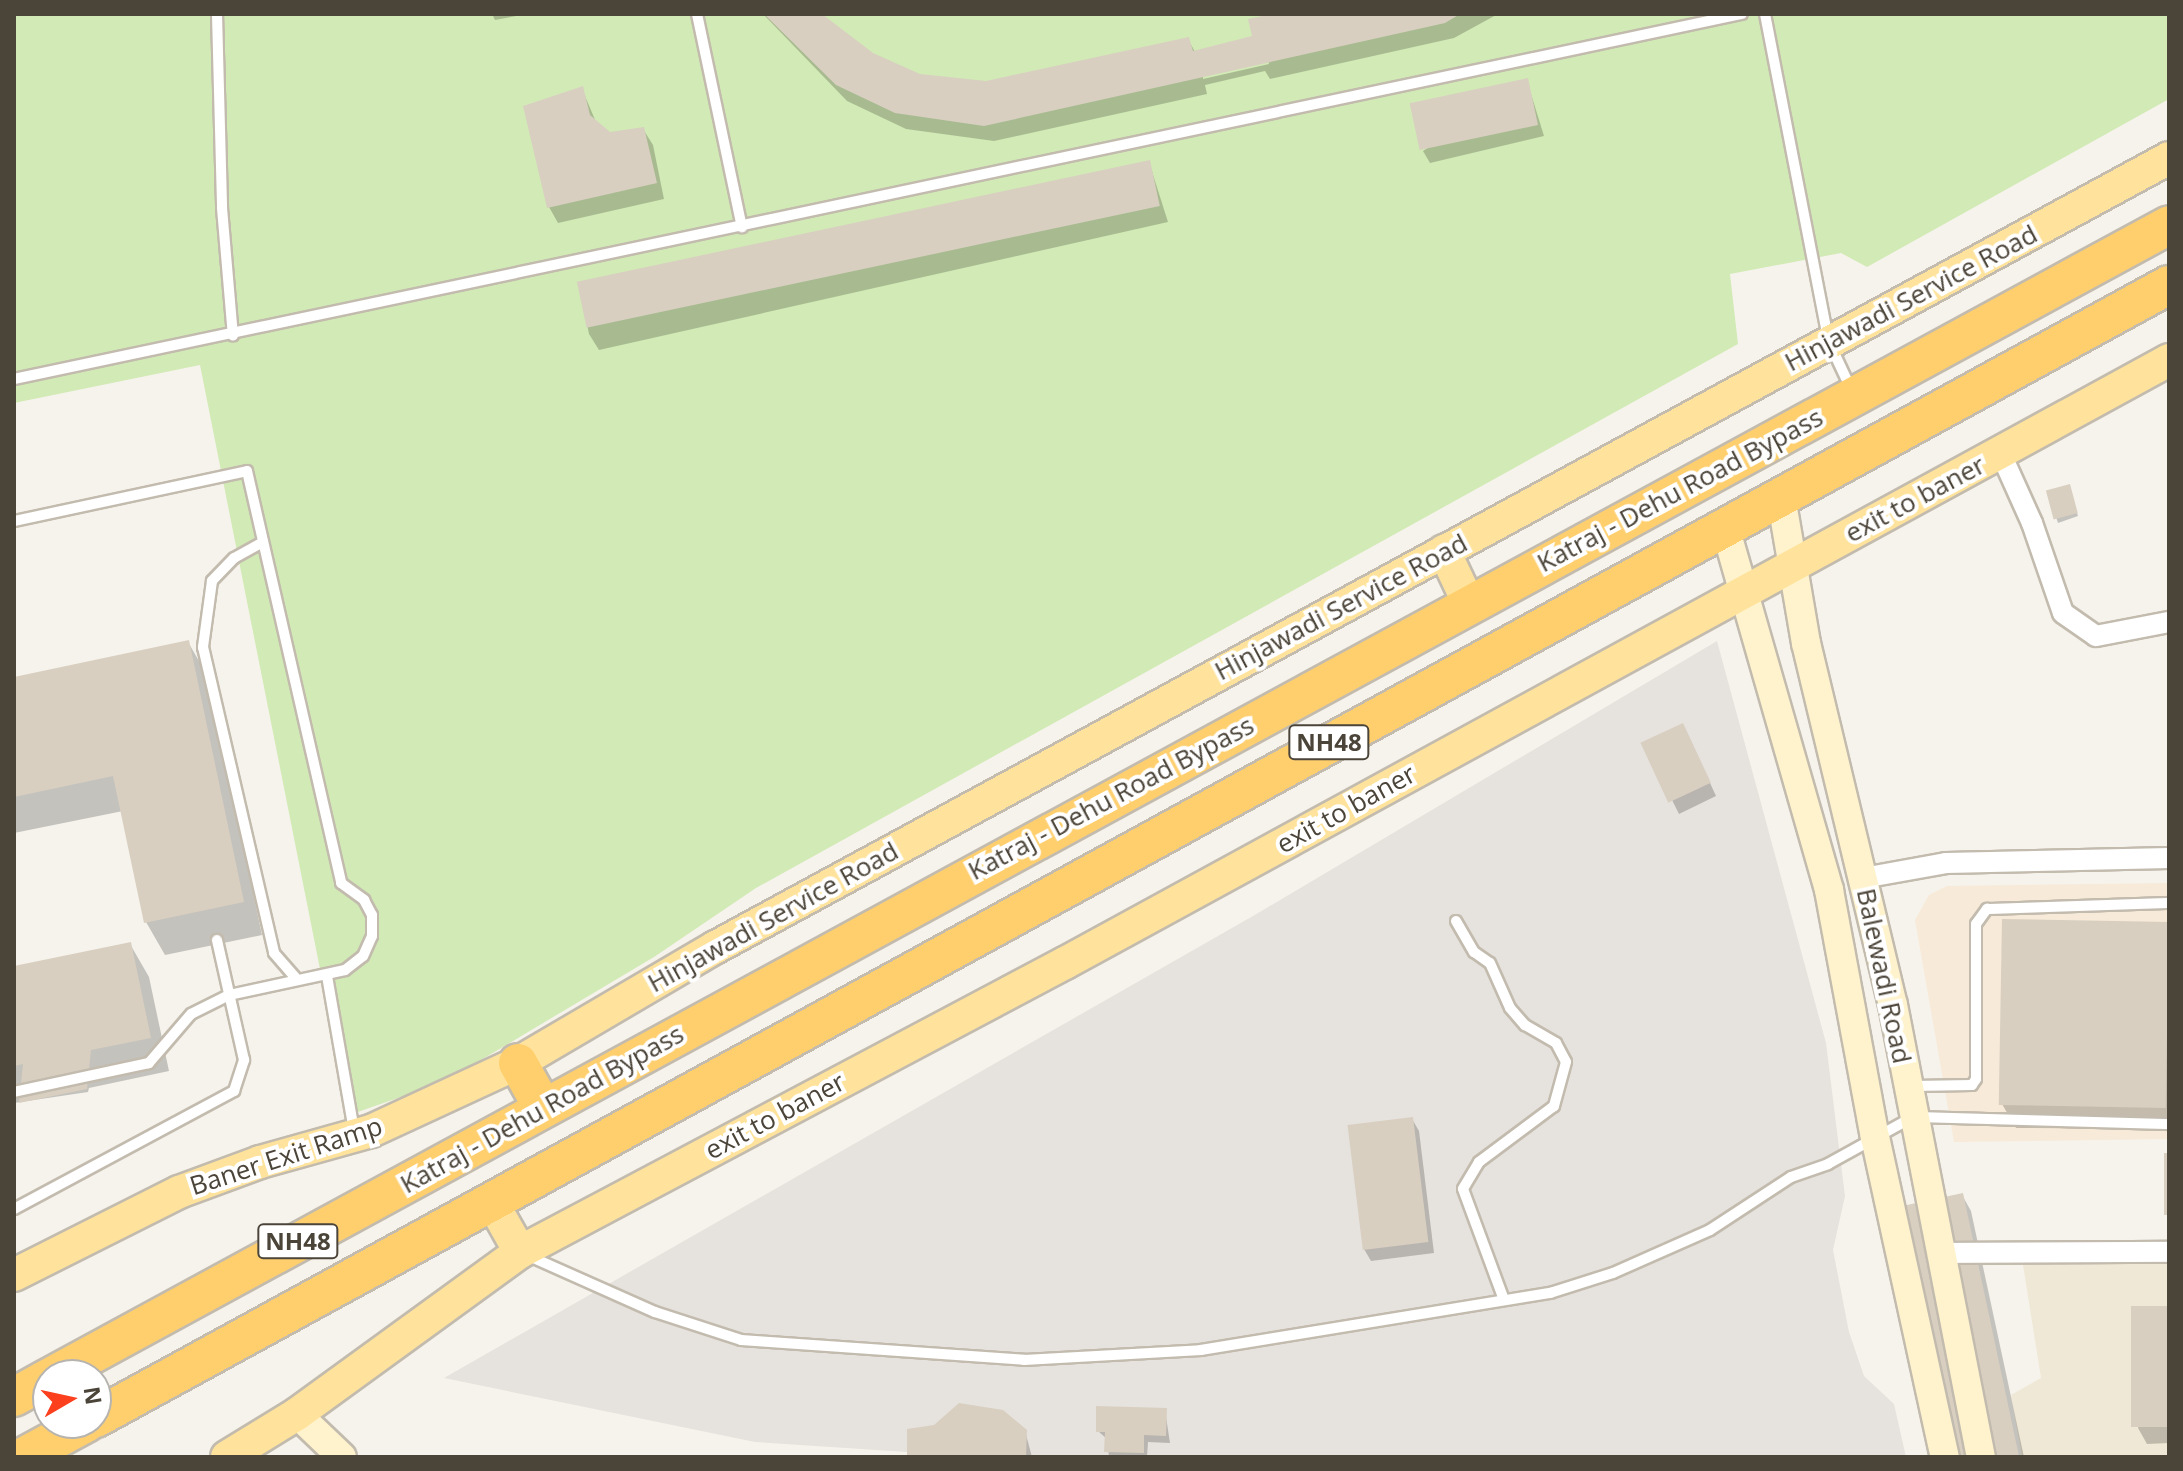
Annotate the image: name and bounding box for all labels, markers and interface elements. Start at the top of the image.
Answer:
street label: Hinjawadi Service Road [1779,218,2043,378]
street label: Katraj - Dehu Road Bypass [1532,401,1828,579]
street label: exit to baner [1840,449,1990,549]
street label: Hinjawadi Service Road [1209,527,1473,687]
street label: Katraj - Dehu Road Bypass [963,709,1259,887]
road number: NH48 [1287,722,1371,762]
street label: exit to baner [1271,758,1421,860]
street label: Hinjawadi Service Road [642,835,904,999]
street label: Balewadi Road [1850,886,1918,1066]
street label: Katraj - Dehu Road Bypass [395,1018,689,1200]
street label: exit to baner [700,1066,850,1166]
street label: Baner Exit Ramp [186,1110,386,1202]
road number: NH48 [256,1221,340,1261]
north arrow [32,1359,112,1439]
text: N [78,1384,110,1407]

